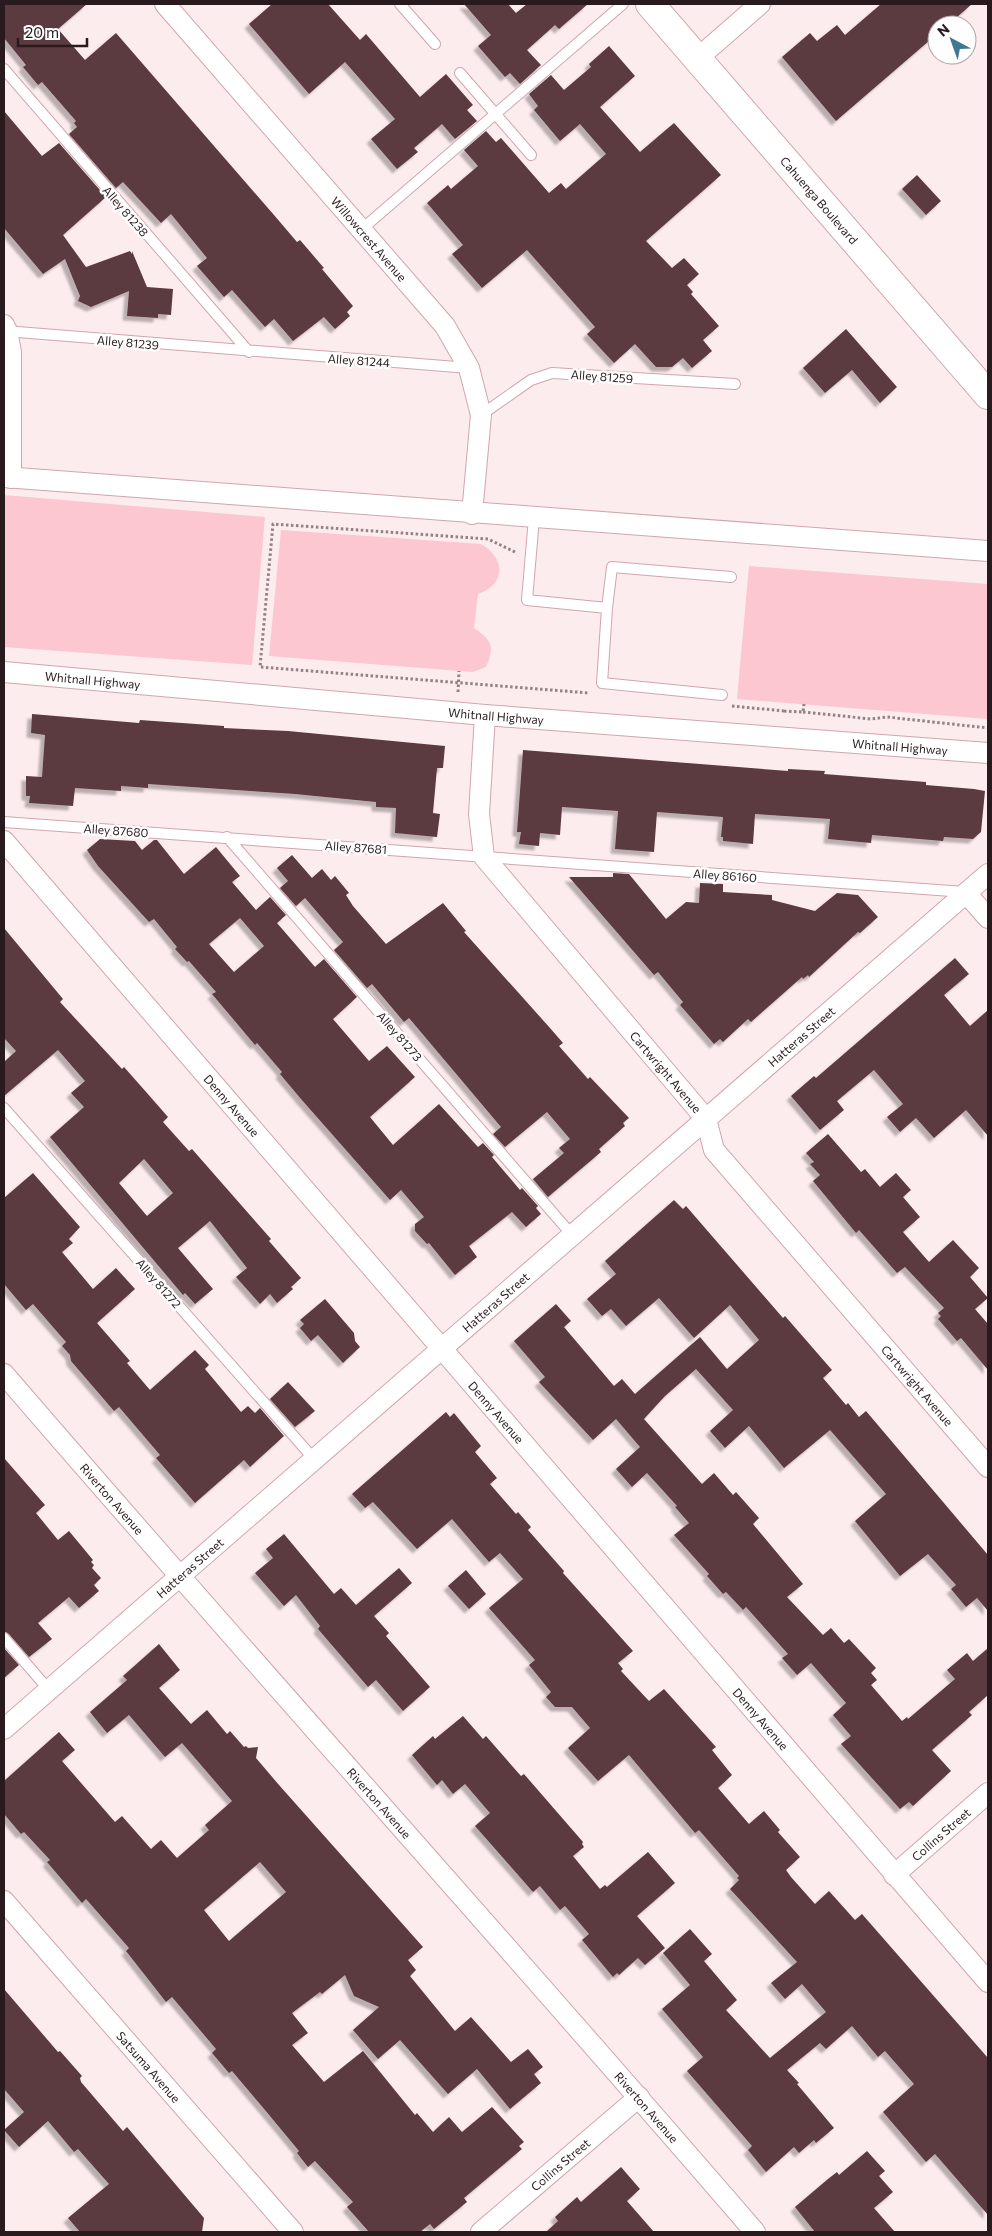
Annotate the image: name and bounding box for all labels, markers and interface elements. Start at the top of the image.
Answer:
scale bar [18,15,86,47]
north arrow [927,15,977,65]
text: N [934,20,953,40]
text: 20 m [25,23,59,41]
street label: Cahuenga Boulevard [778,153,861,247]
street label: Alley 81238 [100,183,152,239]
street label: Willowcrest Avenue [329,194,410,284]
street label: Alley 81239 [96,332,160,352]
street label: Alley 81244 [327,351,391,369]
street label: Alley 81259 [570,367,634,385]
street label: Whitnall Highway [44,669,141,691]
street label: Whitnall Highway [448,705,544,726]
street label: Whitnall Highway [852,736,948,757]
street label: Alley 87680 [83,821,149,839]
street label: Alley 87681 [324,838,388,856]
street label: Alley 86160 [693,866,758,884]
street label: Hatteras Street [765,1003,838,1069]
street label: Alley 81273 [375,1008,425,1064]
street label: Cartwright Avenue [628,1028,704,1115]
street label: Denny Avenue [201,1071,263,1139]
street label: Alley 81272 [134,1255,185,1311]
street label: Hatteras Street [459,1269,532,1335]
street label: Cartwright Avenue [879,1342,956,1429]
street label: Denny Avenue [466,1378,527,1446]
street label: Riverton Avenue [77,1460,147,1537]
street label: Hatteras Street [153,1535,226,1601]
street label: Denny Avenue [730,1685,792,1753]
street label: Riverton Avenue [345,1765,414,1841]
street label: Collins Street [909,1805,973,1864]
street label: Satsuma Avenue [114,2028,183,2105]
street label: Riverton Avenue [612,2069,681,2145]
street label: Collins Street [528,2135,593,2194]

